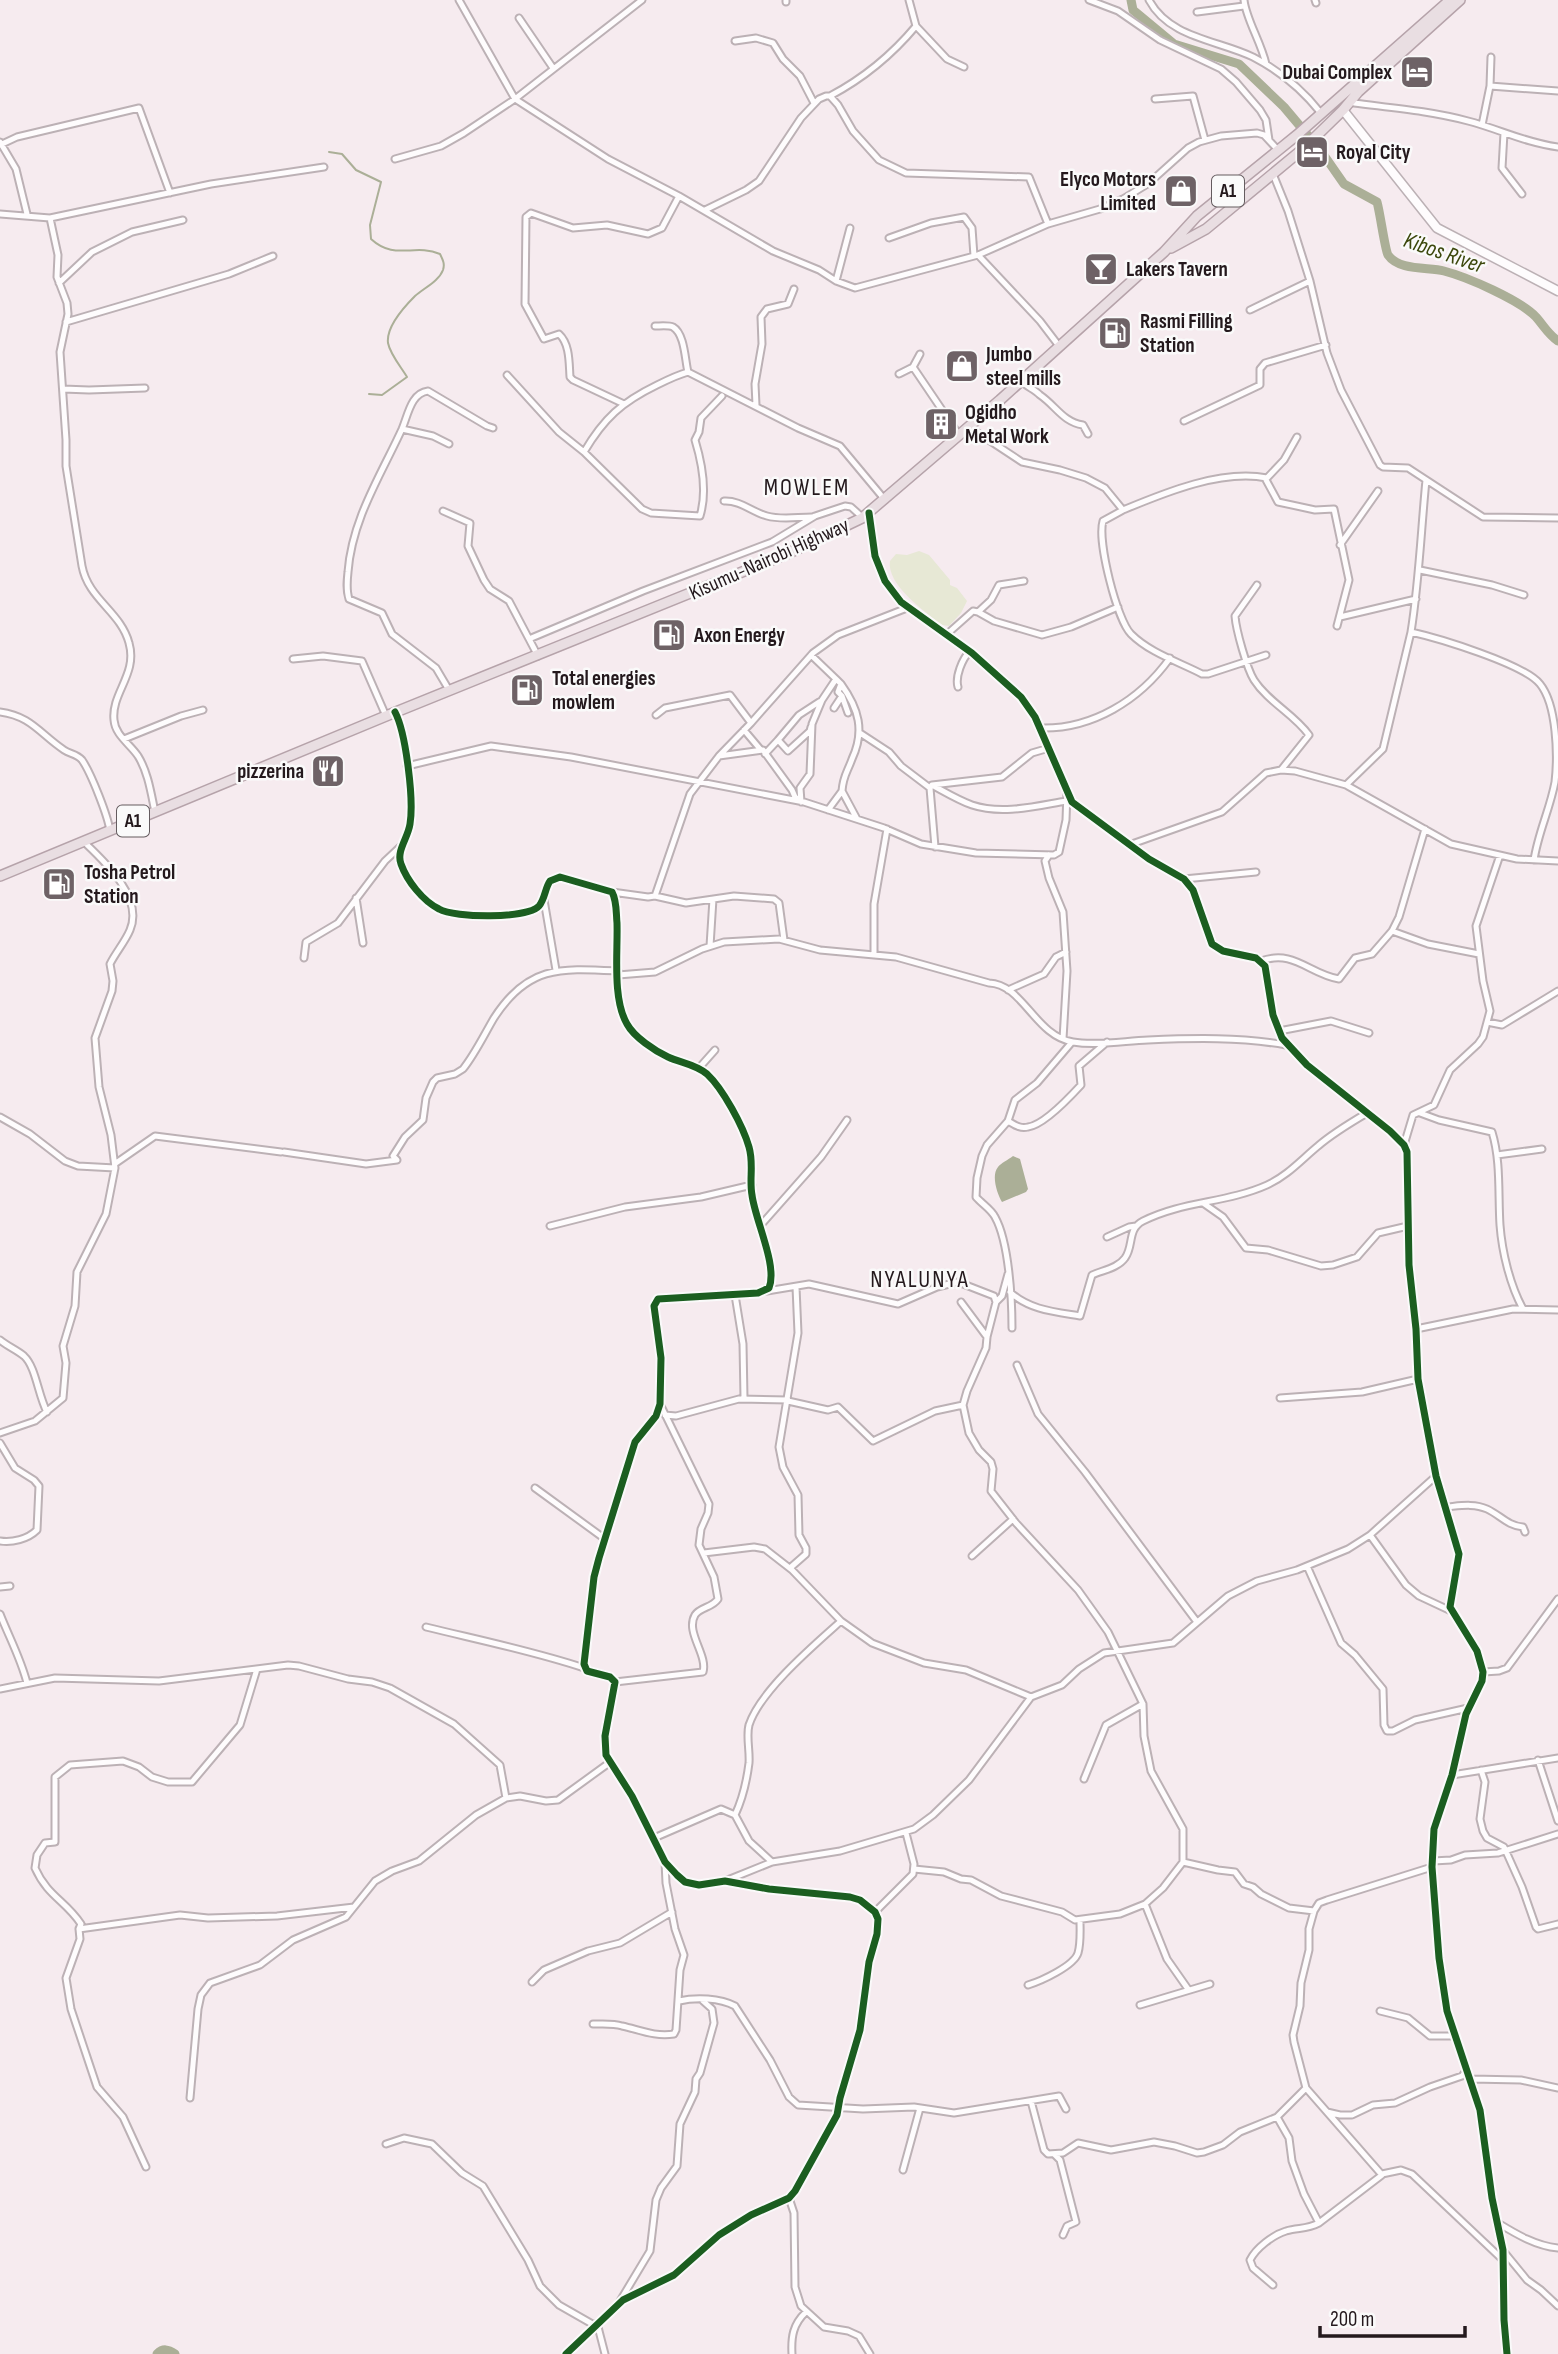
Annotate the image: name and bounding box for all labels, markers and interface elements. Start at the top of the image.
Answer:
hotel icon: Dubai Complex [1398,53,1436,91]
place label: Dubai Complex [1282,60,1392,85]
hotel icon: Royal City [1293,133,1331,171]
place label: Royal City [1336,140,1411,165]
place label: Elyco Motors Limited [1060,167,1156,216]
shop icon: Elyco Motors Limited [1162,172,1200,210]
road number: A1 [1212,176,1244,206]
water label: Kibos River [1400,226,1489,280]
bar icon: Lakers Tavern [1082,250,1120,288]
place label: Lakers Tavern [1126,257,1228,282]
place label: Rasmi Filling Station [1140,309,1233,358]
fuel station icon: Rasmi Filling Station [1096,314,1134,352]
place label: Jumbo steel mills [985,342,1061,391]
shop icon: Jumbo steel mills [943,347,981,385]
place label: Ogidho Metal Work [965,400,1049,449]
building icon: Ogidho Metal Work [922,405,960,443]
district label: MOWLEM [764,473,850,502]
street label: Kisumu-Nairobi Highway [685,513,853,605]
fuel station icon: Axon Energy [650,616,688,654]
place label: Axon Energy [693,623,785,648]
place label: Total energies mowlem [552,666,656,715]
fuel station icon: Total energies mowlem [508,671,546,709]
restaurant icon: pizzerina [309,752,347,790]
place label: pizzerina [237,759,304,784]
road number: A1 [117,806,149,836]
place label: Tosha Petrol Station [84,860,175,909]
fuel station icon: Tosha Petrol Station [40,865,78,903]
district label: NYALUNYA [870,1265,970,1294]
scale bar [1320,2294,1465,2338]
text: 200 m [1330,2307,1374,2332]

